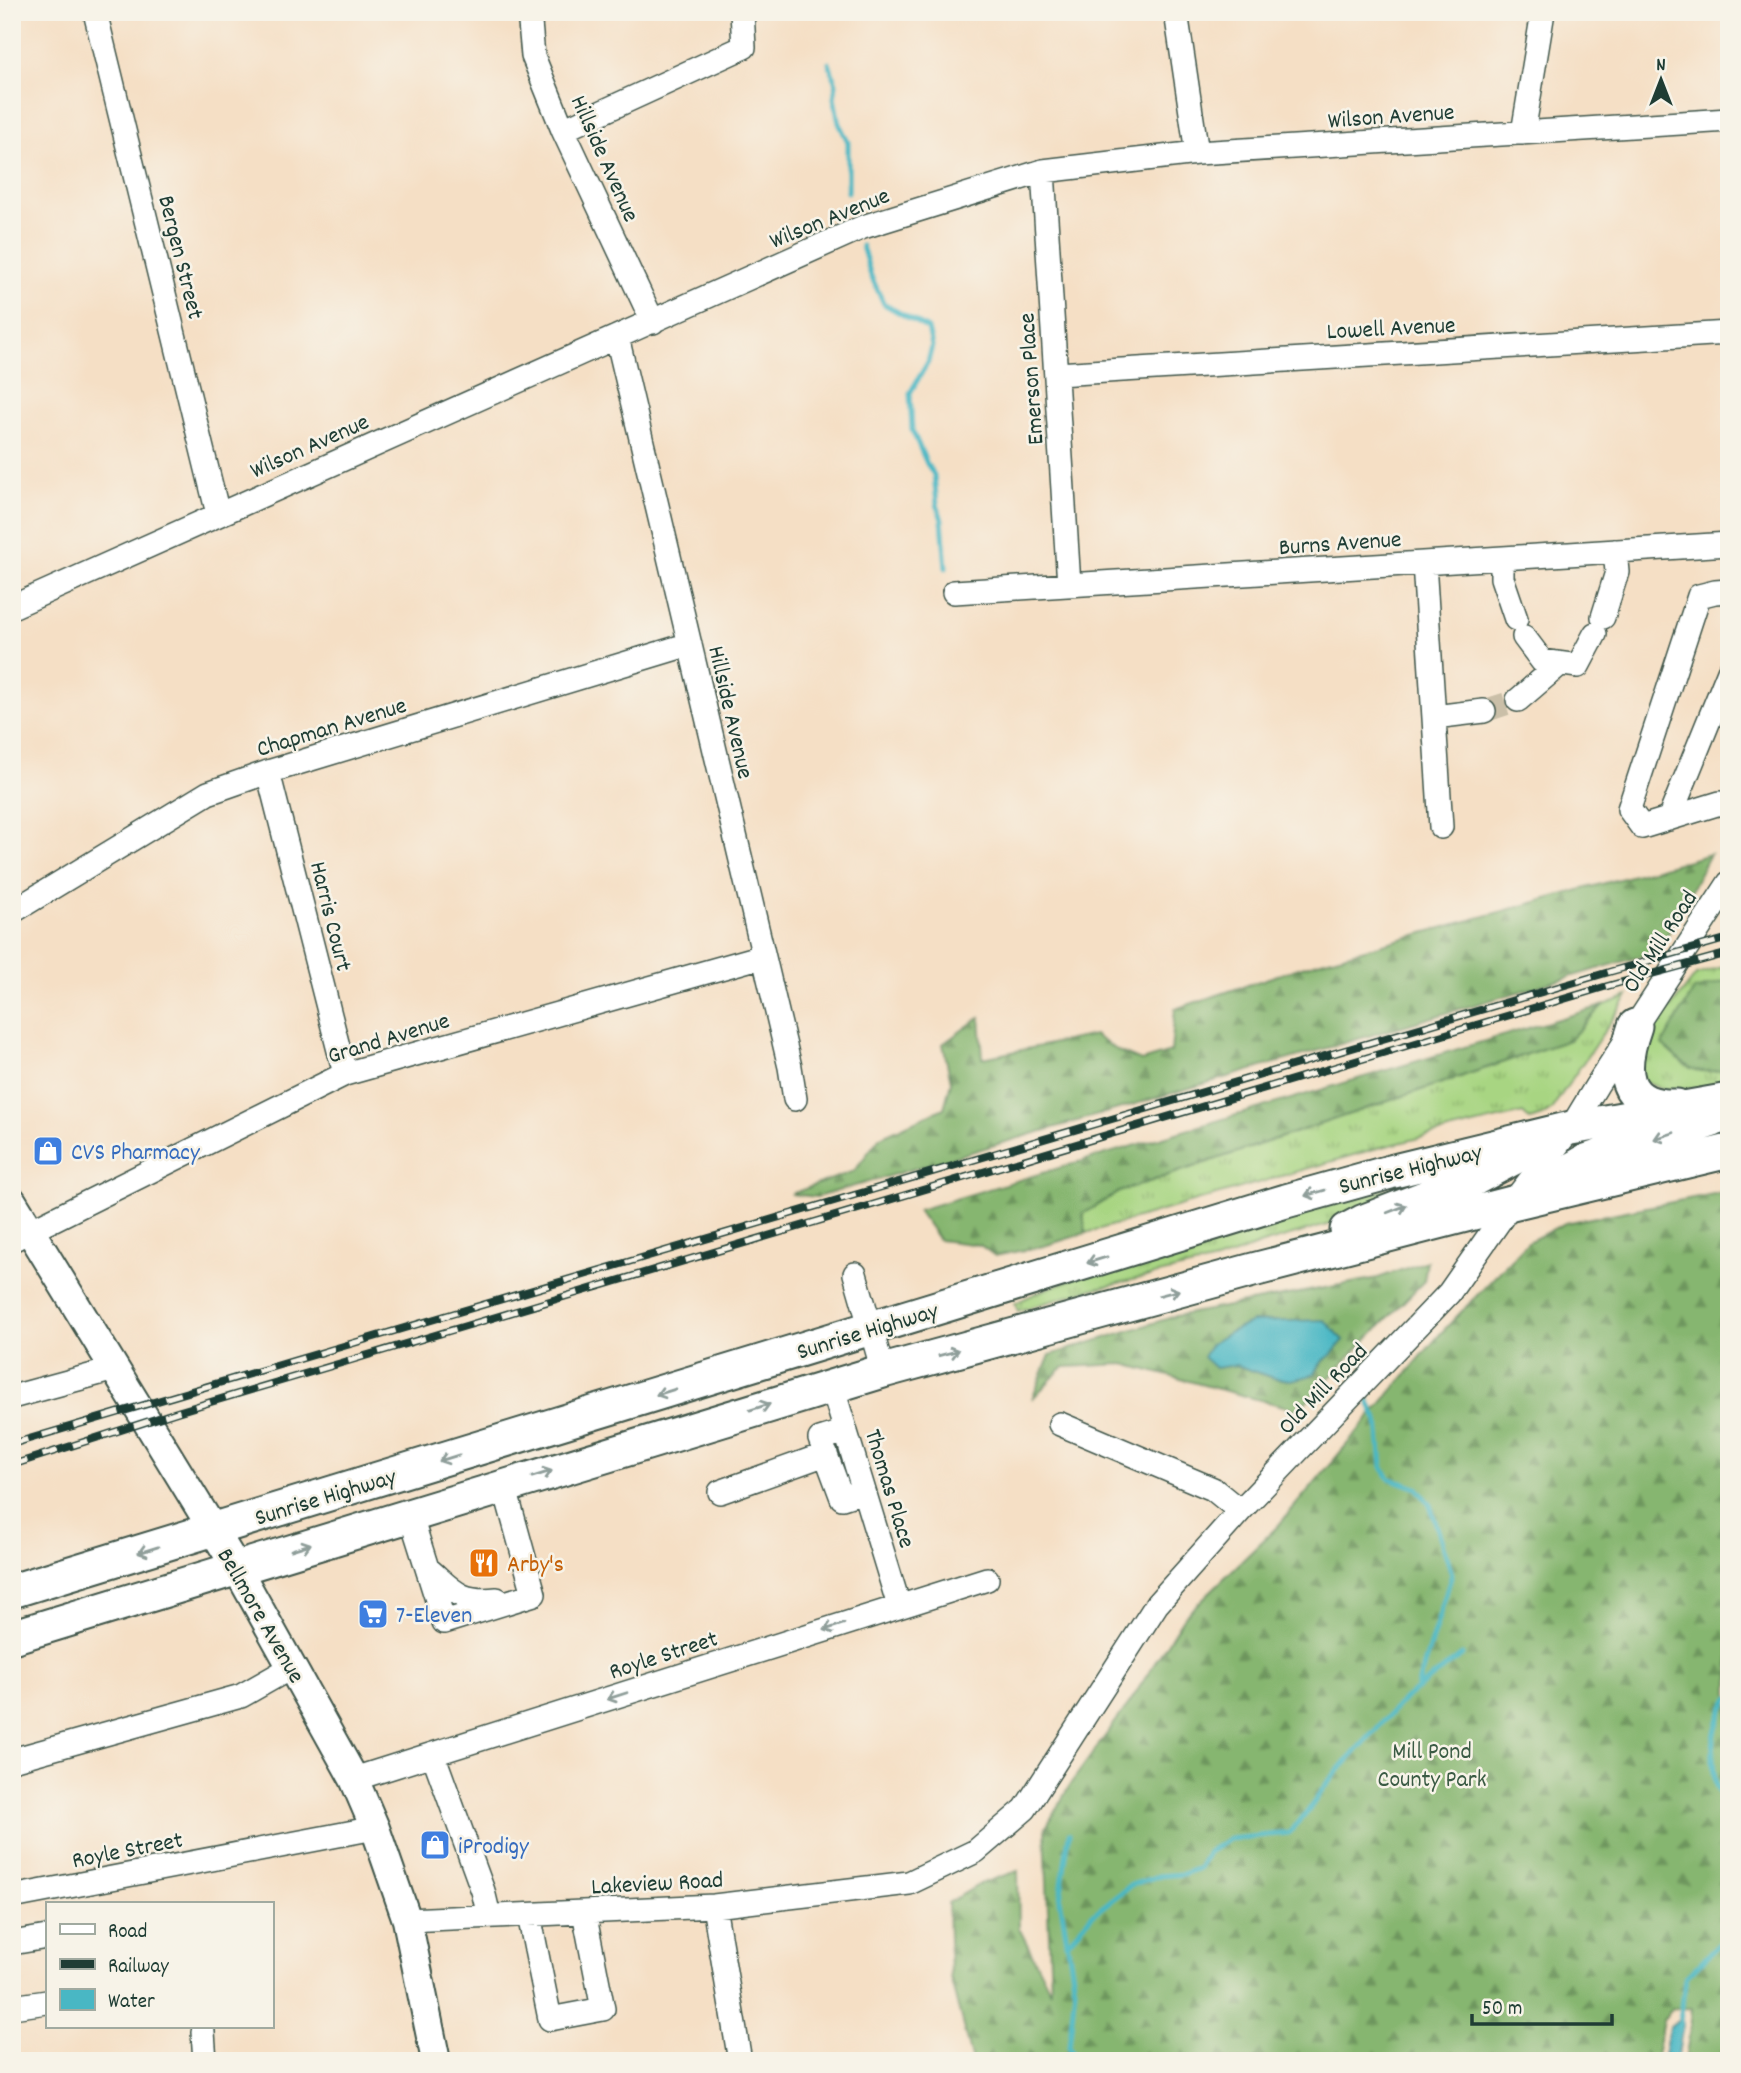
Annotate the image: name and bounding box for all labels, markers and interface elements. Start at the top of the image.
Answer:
north arrow [1626,46,1696,116]
text: N [1656,53,1666,80]
street label: Hillside Avenue [560,90,646,228]
street label: Wilson Avenue [1327,97,1456,139]
street label: Wilson Avenue [765,180,895,259]
street label: Bergen Street [147,192,211,323]
street label: Lowell Avenue [1326,310,1457,350]
street label: Emerson Place [1011,312,1055,446]
street label: Wilson Avenue [245,406,375,489]
street label: Burns Avenue [1278,524,1403,566]
street label: Hillside Avenue [697,643,761,783]
street label: Chapman Avenue [253,690,411,768]
street label: Harris Court [299,858,359,975]
street label: Old Mill Road [1616,885,1707,1001]
street label: Grand Avenue [324,1005,454,1075]
one-way arrow [1653,1131,1675,1143]
shop icon: CVS Pharmacy [31,1134,65,1168]
street label: Sunrise Highway [1336,1136,1487,1205]
place label: CVS Pharmacy [71,1137,201,1171]
one-way arrow [1304,1188,1326,1201]
one-way arrow [1385,1201,1407,1214]
one-way arrow [1086,1254,1108,1267]
one-way arrow [1157,1286,1180,1299]
street label: Sunrise Highway [793,1295,944,1370]
street label: Old Mill Road [1271,1336,1377,1444]
one-way arrow [938,1345,960,1358]
one-way arrow [655,1386,677,1399]
one-way arrow [749,1400,771,1413]
street label: Thomas Place [854,1425,922,1553]
one-way arrow [438,1453,460,1466]
street label: Sunrise Highway [251,1461,402,1536]
one-way arrow [531,1466,553,1479]
one-way arrow [290,1539,312,1552]
street label: Bellmore Avenue [207,1543,312,1690]
one-way arrow [138,1544,160,1557]
restaurant icon: Arby's [467,1546,501,1580]
place label: Arby's [507,1549,564,1583]
supermarket icon: 7-Eleven [356,1597,390,1631]
place label: 7-Eleven [396,1600,472,1634]
one-way arrow [824,1622,846,1634]
street label: Royle Street [605,1623,723,1690]
one-way arrow [607,1690,629,1703]
park label: Mill Pond County Park [1378,1736,1486,1798]
street label: Royle Street [69,1825,186,1879]
shop icon: iProdigy [418,1828,452,1862]
place label: iProdigy [458,1831,530,1865]
street label: Lakeview Road [590,1865,724,1905]
legend [46,1902,273,2028]
text: Road [108,1918,147,1948]
text: Railway [108,1953,169,1983]
scale bar [1472,1982,1612,2026]
text: Water [108,1988,155,2018]
text: 50 m [1482,1995,1522,2025]

